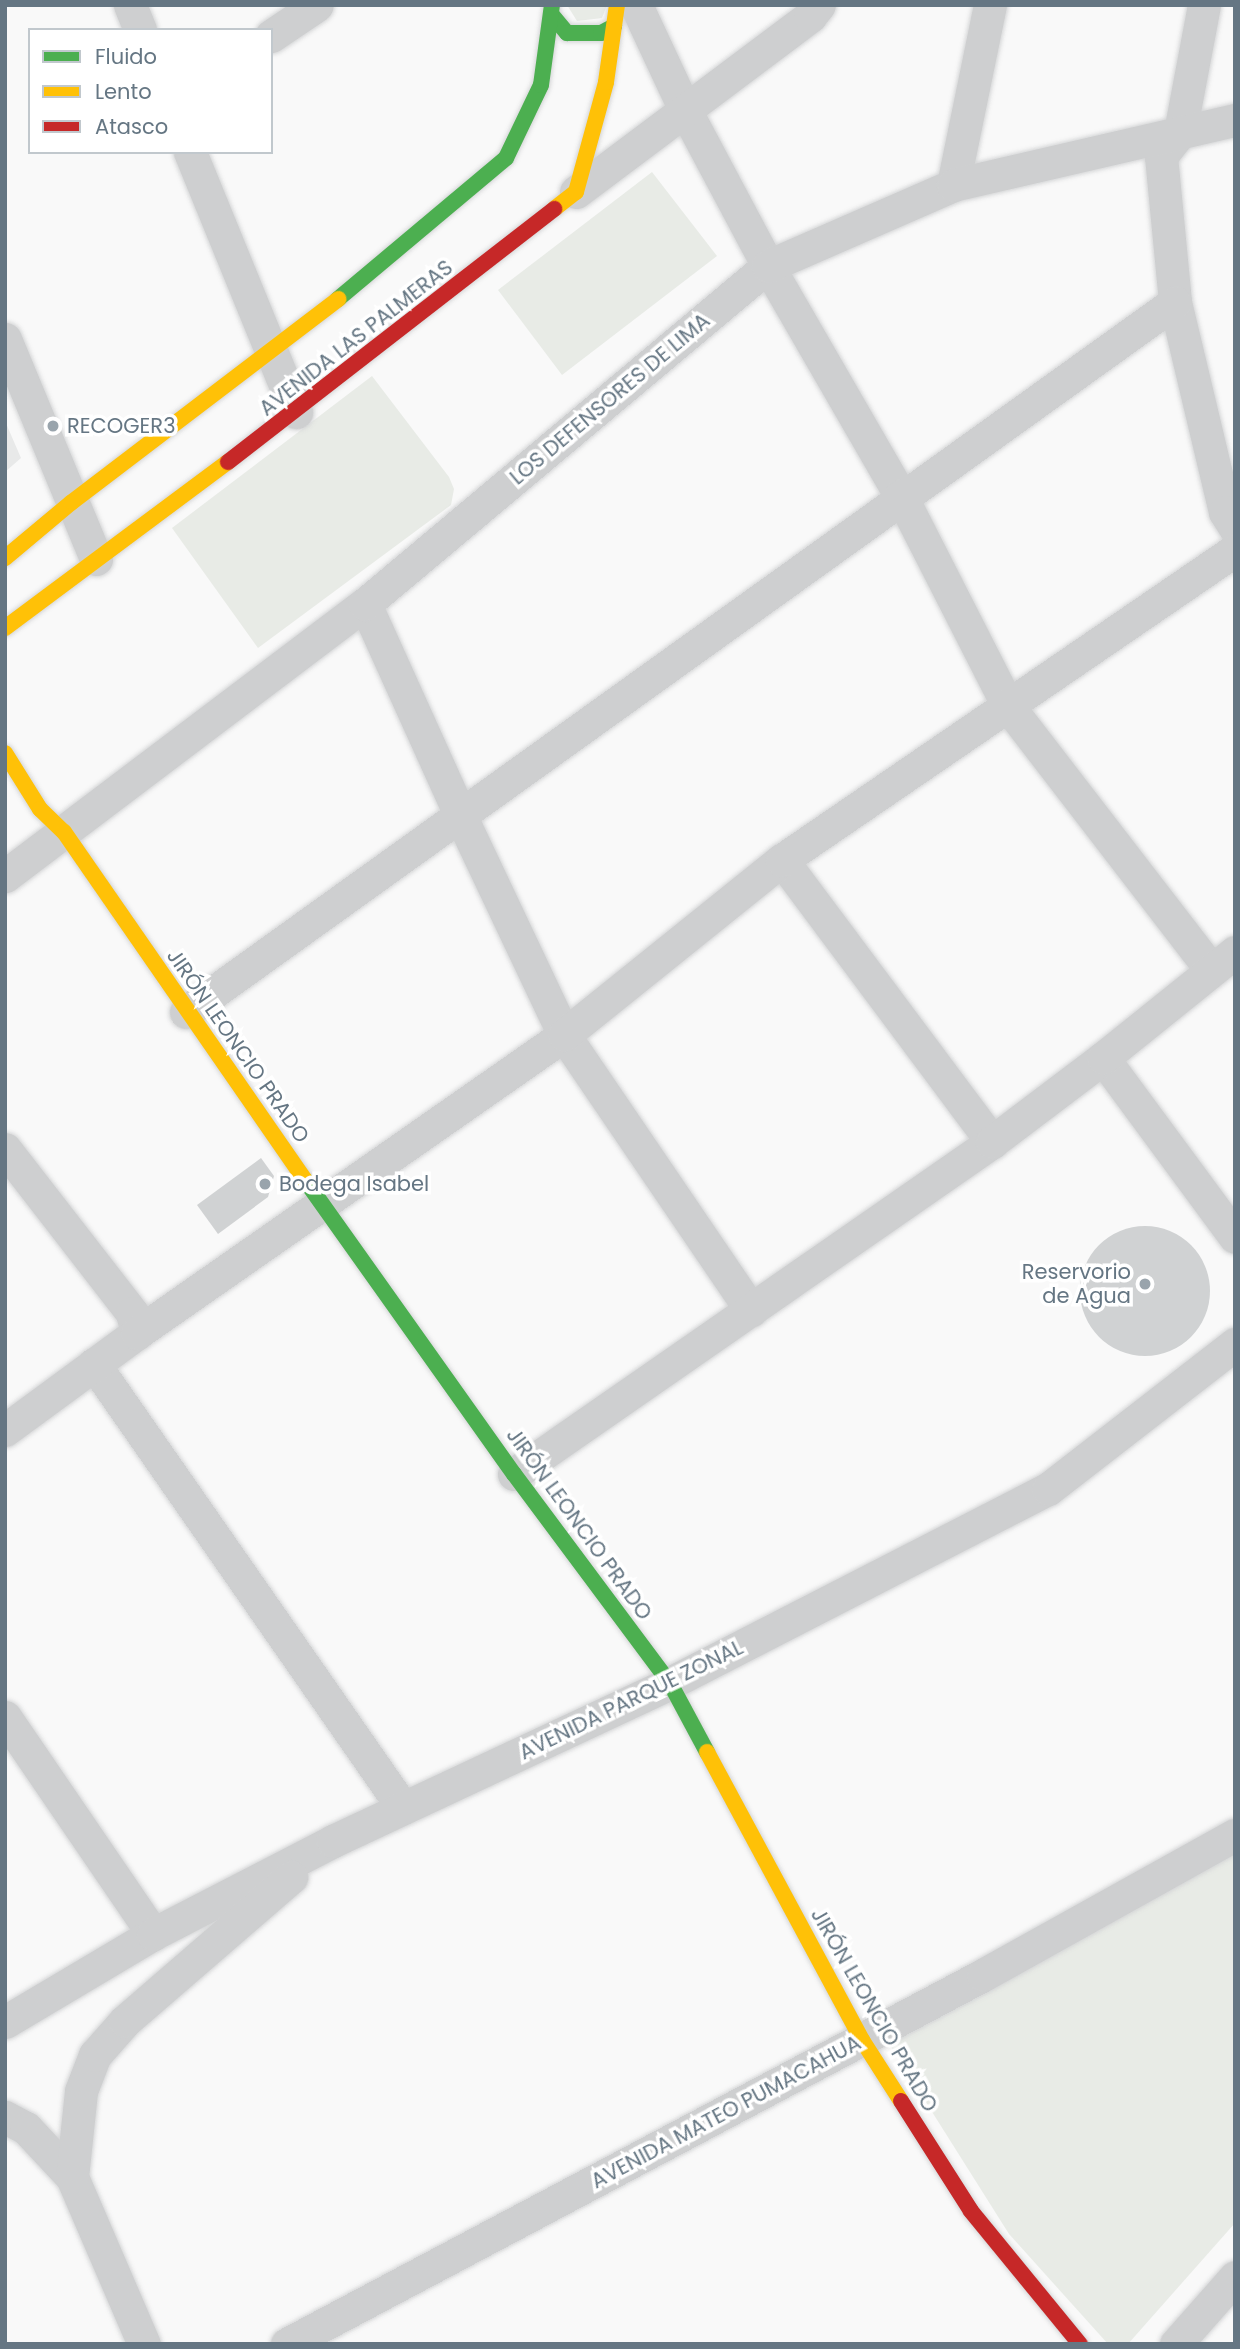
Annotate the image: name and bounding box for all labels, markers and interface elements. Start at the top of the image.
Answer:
legend [28,28,273,154]
text: Fluido [95,42,157,71]
text: Lento [95,77,152,106]
text: Atasco [95,112,168,141]
street label: AVENIDA LAS PALMERAS [254,255,458,421]
street label: LOS DEFENSORES DE LIMA [505,308,715,490]
place label: RECOGER3 [67,413,176,439]
marker: RECOGER3 [45,418,61,434]
street label: JIRÓN LEONCIO PRADO [161,944,315,1148]
place label: Bodega Isabel [279,1171,429,1197]
marker: Bodega Isabel [257,1176,273,1192]
place label: Reservorio de Agua [1022,1259,1131,1309]
marker: Reservorio de Agua [1137,1276,1153,1292]
street label: JIRÓN LEONCIO PRADO [501,1423,657,1625]
street label: AVENIDA PARQUE ZONAL [515,1635,747,1765]
street label: JIRÓN LEONCIO PRADO [805,1904,943,2116]
street label: AVENIDA MATEO PUMACAHUA [587,2030,865,2194]

